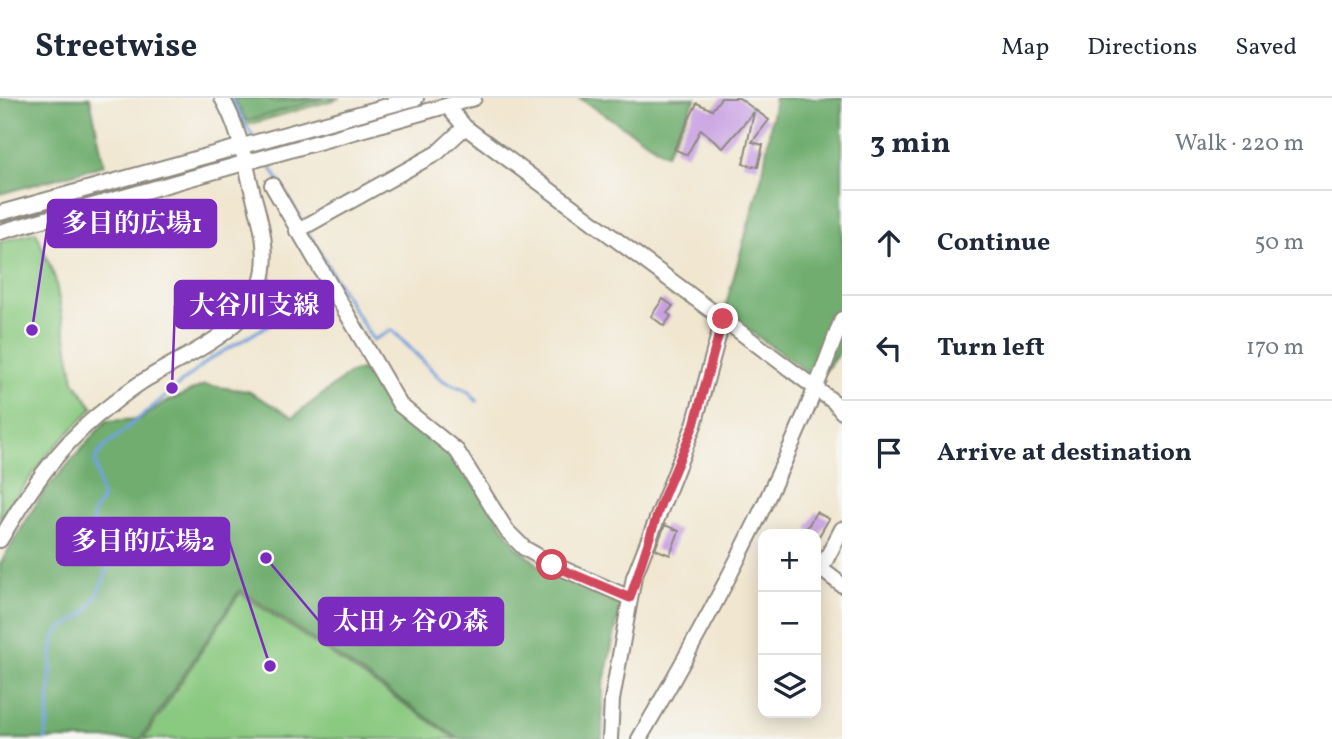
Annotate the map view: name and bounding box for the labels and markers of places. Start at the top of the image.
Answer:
callout: 多目的広場1 [48,200,216,247]
callout: 大谷川支線 [175,281,333,328]
callout: 多目的広場2 [57,518,229,565]
callout: 太田ヶ谷の森 [319,598,503,645]

